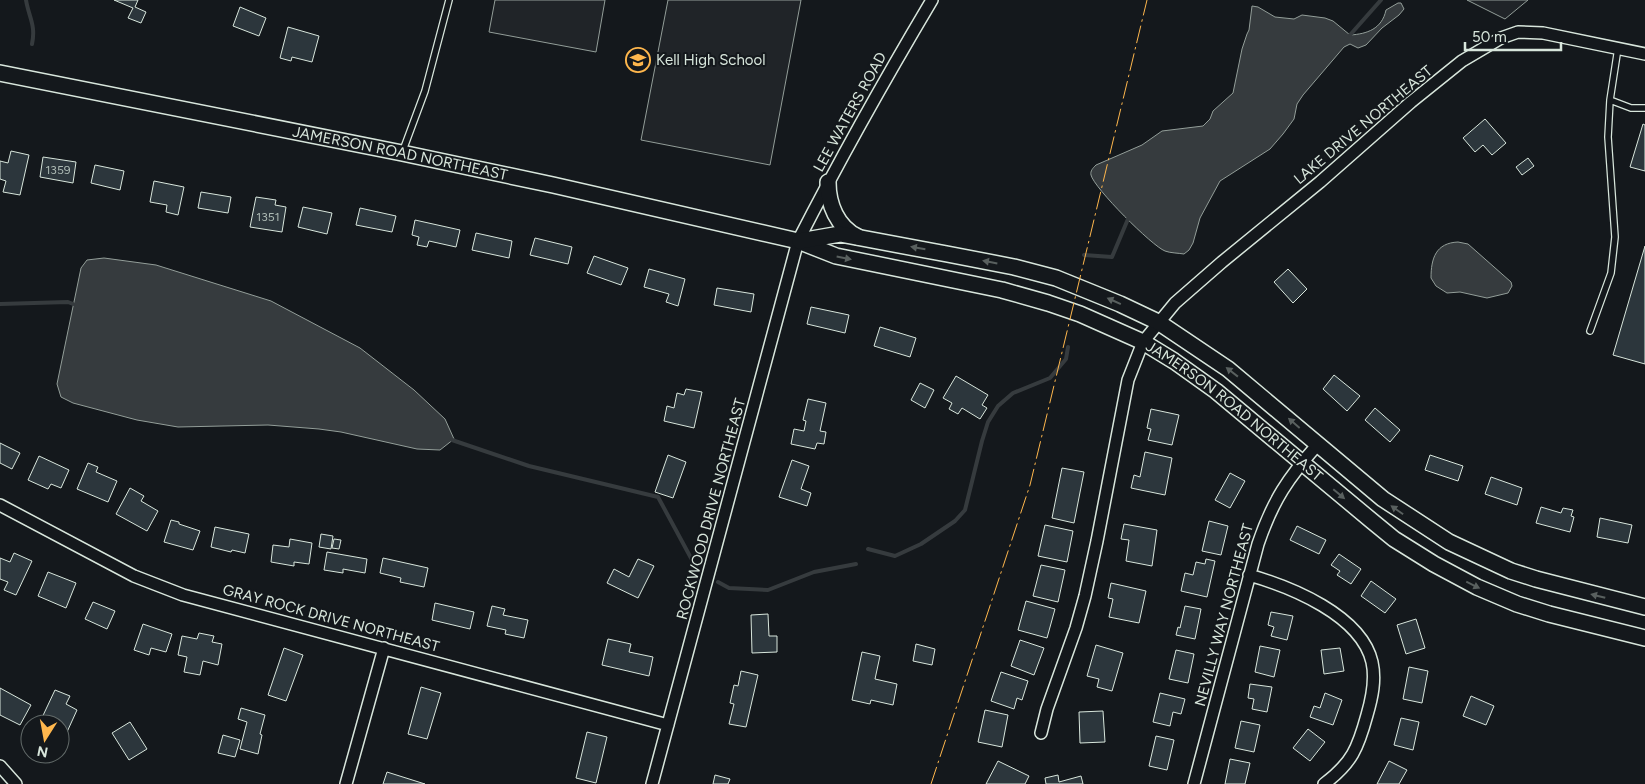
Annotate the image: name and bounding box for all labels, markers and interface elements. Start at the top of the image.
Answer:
scale bar [1465,20,1561,52]
text: 50 m [1472,28,1507,46]
school or university icon: Kell High School [625,47,651,73]
street label: LEE WATERS ROAD [810,49,890,175]
place label: Kell High School [656,51,766,69]
street label: LAKE DRIVE NORTHEAST [1290,61,1436,188]
street label: JAMERSON ROAD NORTHEAST [291,122,510,184]
house number: 1359 [45,163,71,177]
house number: 1351 [256,210,280,224]
one-way arrow [909,244,925,252]
one-way arrow [836,254,852,262]
one-way arrow [982,258,997,266]
one-way arrow [1107,297,1121,305]
street label: JAMERSON ROAD NORTHEAST [1143,337,1327,486]
one-way arrow [1226,367,1239,378]
street label: ROCKWOOD DRIVE NORTHEAST [673,396,749,622]
one-way arrow [1288,418,1301,429]
one-way arrow [1333,488,1345,499]
one-way arrow [1390,505,1404,515]
street label: NEVILLY WAY NORTHEAST [1191,521,1257,708]
street label: GRAY ROCK DRIVE NORTHEAST [221,580,442,656]
one-way arrow [1466,581,1480,589]
one-way arrow [1590,592,1605,600]
north arrow [20,714,70,764]
text: N [36,742,50,761]

